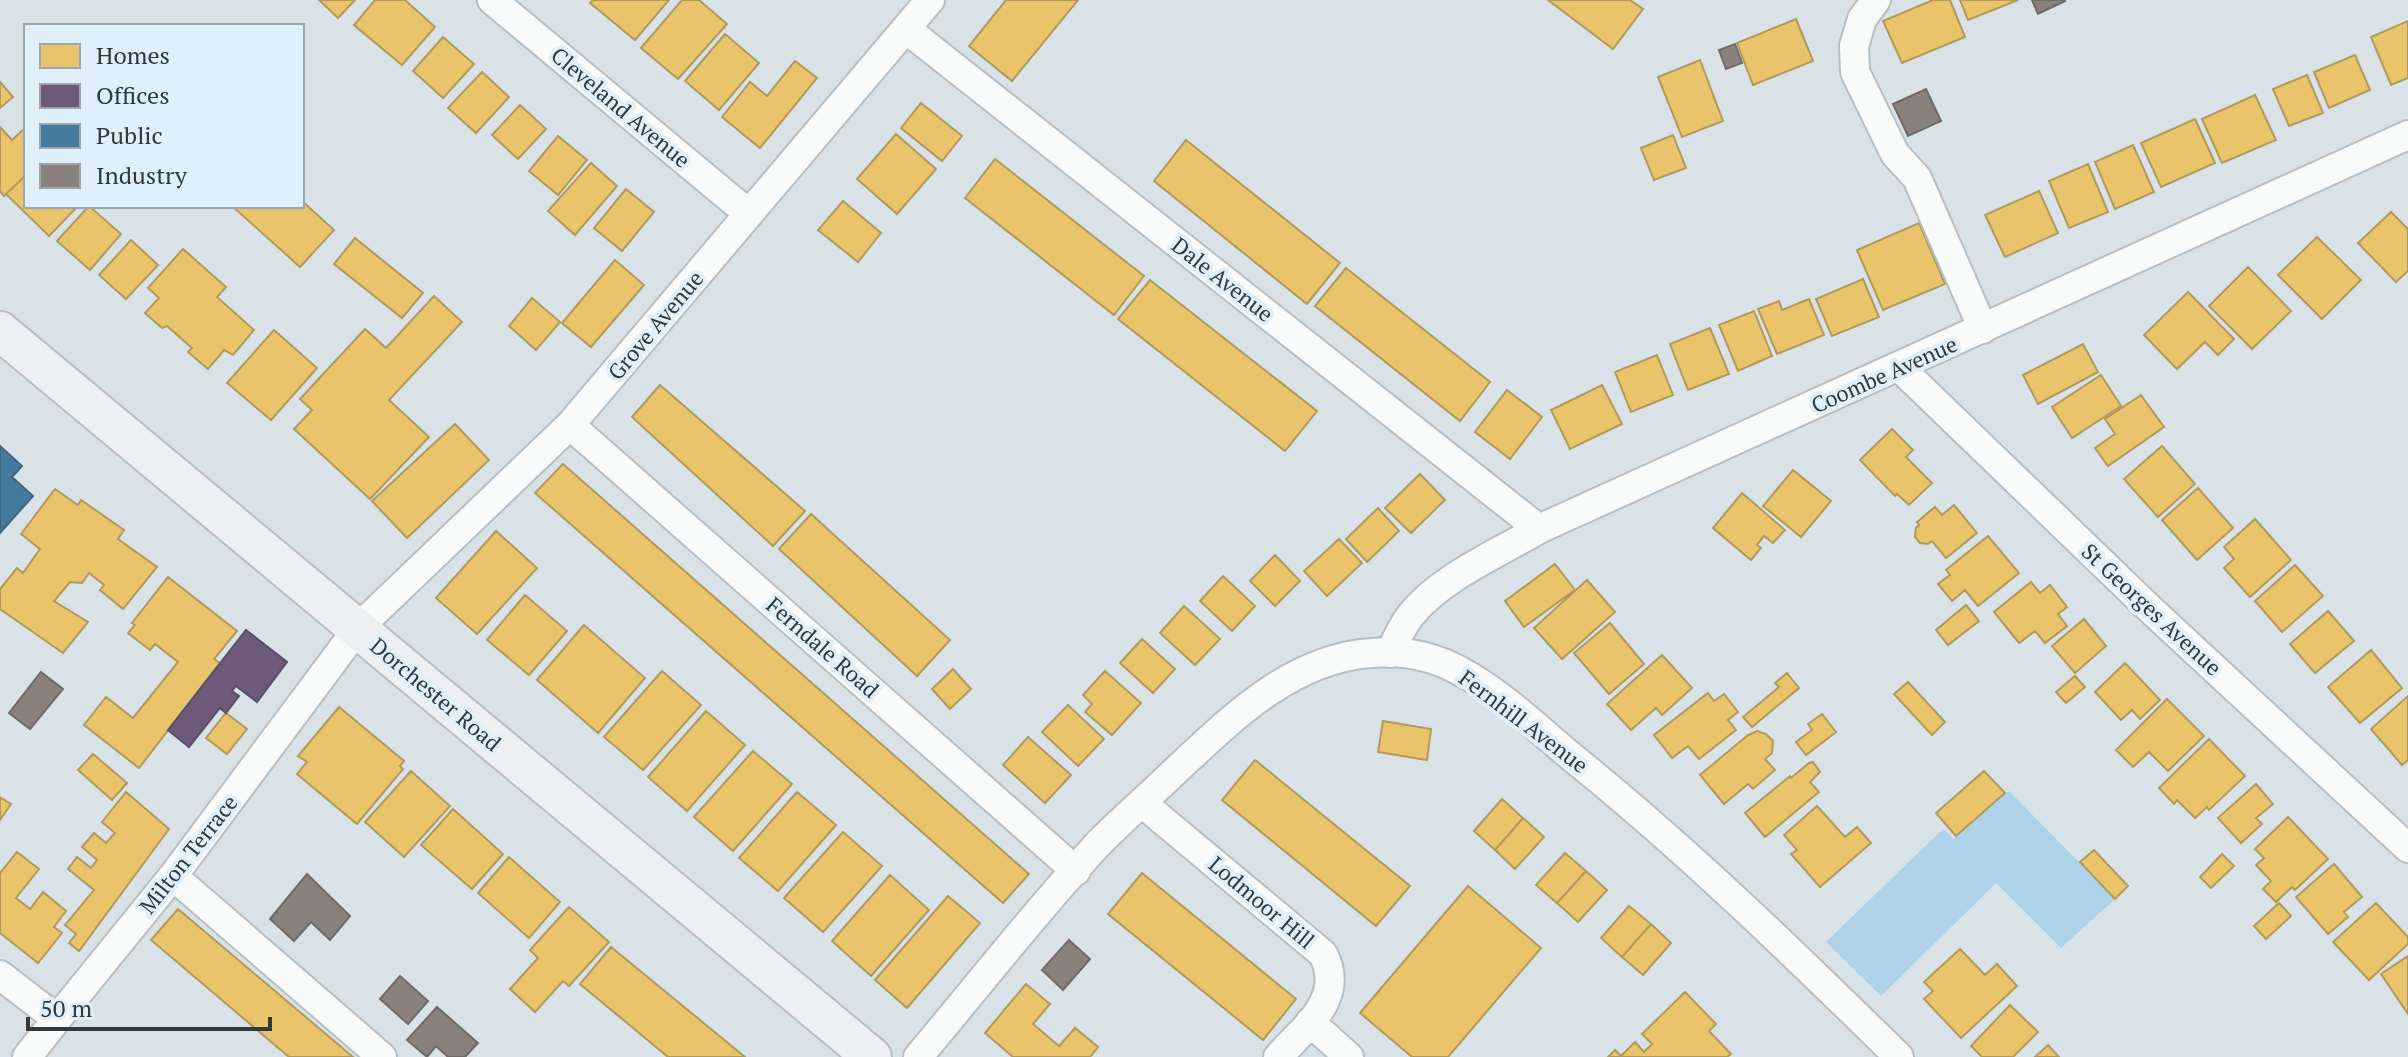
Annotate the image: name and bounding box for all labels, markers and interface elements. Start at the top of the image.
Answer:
legend [24,24,304,208]
text: Homes [96,39,170,71]
street label: Cleveland Avenue [545,40,697,174]
text: Offices [96,79,170,111]
text: Public [96,119,163,151]
text: Industry [96,159,188,191]
street label: Dale Avenue [1166,230,1280,328]
street label: Grove Avenue [601,264,709,386]
street label: Coombe Avenue [1806,329,1962,419]
street label: St Georges Avenue [2076,537,2228,681]
street label: Ferndale Road [761,590,885,704]
street label: Dorchester Road [365,631,507,757]
street label: Fernhill Avenue [1454,663,1594,779]
street label: Milton Terrace [132,789,244,919]
street label: Lodmoor Hill [1203,849,1321,955]
scale bar [28,981,270,1031]
text: 50 m [40,992,92,1024]

